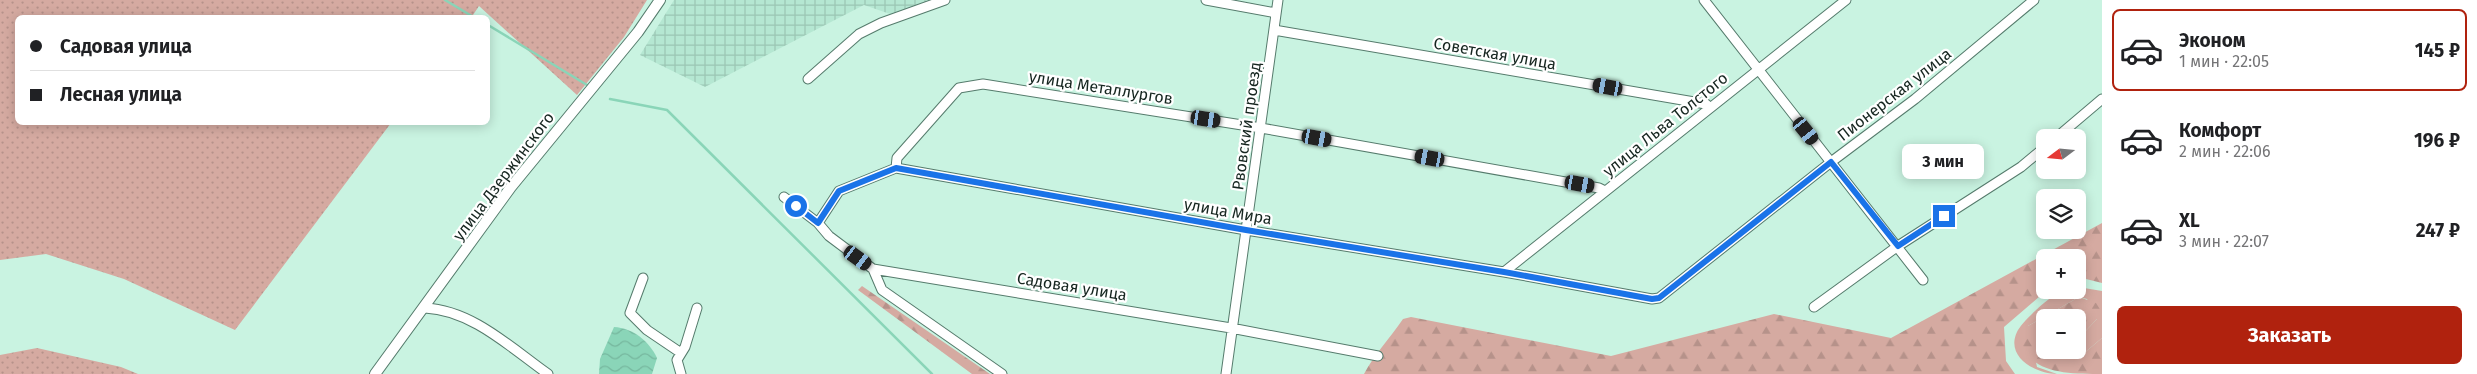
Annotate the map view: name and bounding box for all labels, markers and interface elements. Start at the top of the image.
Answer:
icon: car [2119,28,2164,73]
text: Эконом [2179,29,2246,52]
street label: Советская улица [1432,33,1558,74]
text: Садовая улица [60,35,192,58]
text: 145 ₽ [2415,39,2460,62]
street label: Пионерская улица [1833,44,1955,145]
text: 1 мин · 22:05 [2179,52,2269,71]
street label: Рвовский проезд [1228,61,1265,191]
street label: улица Металлургов [1028,67,1174,108]
street label: улица Льва Толстого [1599,68,1731,180]
car [1591,77,1624,97]
text: Лесная улица [60,83,182,106]
street label: улица Дзержинского [449,108,558,244]
car [1190,109,1221,129]
car [1790,115,1821,147]
icon: car [2119,118,2164,163]
text: Комфорт [2179,119,2261,142]
car [1300,128,1333,148]
north arrow [2036,129,2086,179]
map controls [2036,129,2086,359]
text: 196 ₽ [2414,129,2460,152]
text: 2 мин · 22:06 [2179,142,2270,161]
callout: 3 мин [1903,144,1985,178]
car [1413,148,1446,168]
text: 3 мин [1922,152,1964,171]
car [1563,174,1596,194]
button: layers [2036,189,2086,239]
street label: улица Мира [1182,194,1273,229]
route start [785,195,807,217]
route end [1933,205,1955,227]
icon: car [2119,208,2164,253]
text: XL [2179,209,2200,232]
text: 247 ₽ [2416,219,2460,242]
text: 3 мин · 22:07 [2179,232,2269,251]
car [841,243,874,273]
button: + [2036,249,2086,299]
street label: Садовая улица [1016,268,1128,305]
button: Заказать [2117,306,2462,364]
button: − [2036,309,2086,359]

